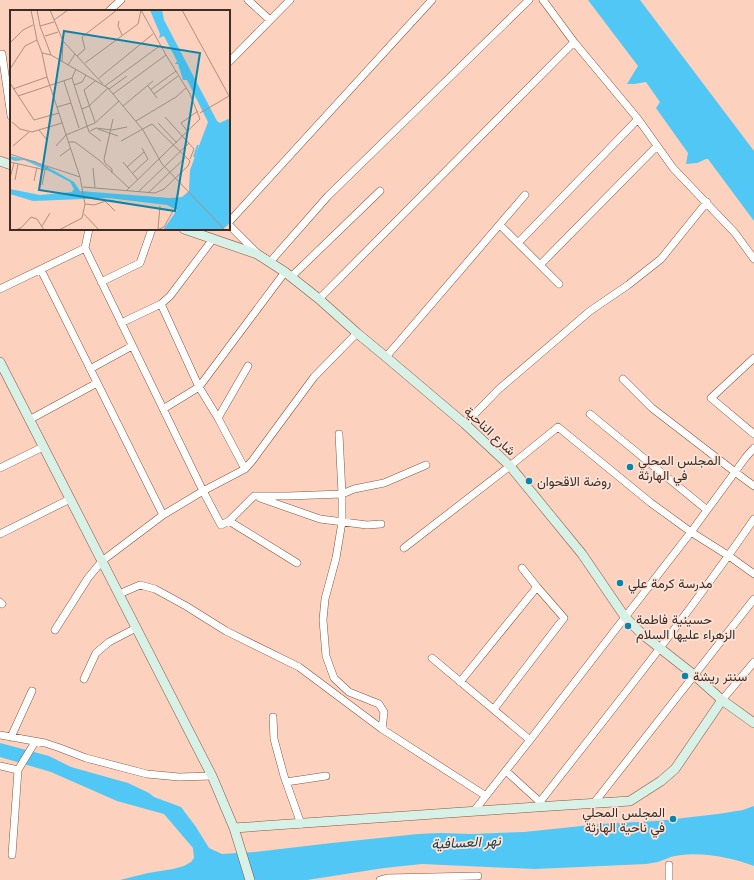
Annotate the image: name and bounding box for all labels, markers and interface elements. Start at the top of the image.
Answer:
inset map [10,10,230,230]
street label: شارع الناحية [460,403,519,460]
place label: المجلس المحلي في الهارثة [638,452,721,486]
marker: المجلس المحلي في الهارثة [625,462,635,472]
place label: روضة الاقحوان [537,473,611,490]
marker: روضة الاقحوان [524,476,534,486]
place label: مدرسة كرمة علي [628,575,713,594]
marker: مدرسة كرمة علي [615,578,625,588]
place label: حسينية فاطمة الزهراء عليها السلام [636,611,735,643]
marker: حسينية فاطمة الزهراء عليها السلام [623,621,633,631]
place label: سنتر ريشة [693,668,747,685]
marker: سنتر ريشة [680,671,690,681]
place label: المجلس المحلي في ناحية الهارثة [582,804,665,838]
marker: المجلس المحلي في ناحية الهارثة [668,814,678,824]
water label: نهر العسافية [431,831,502,853]

